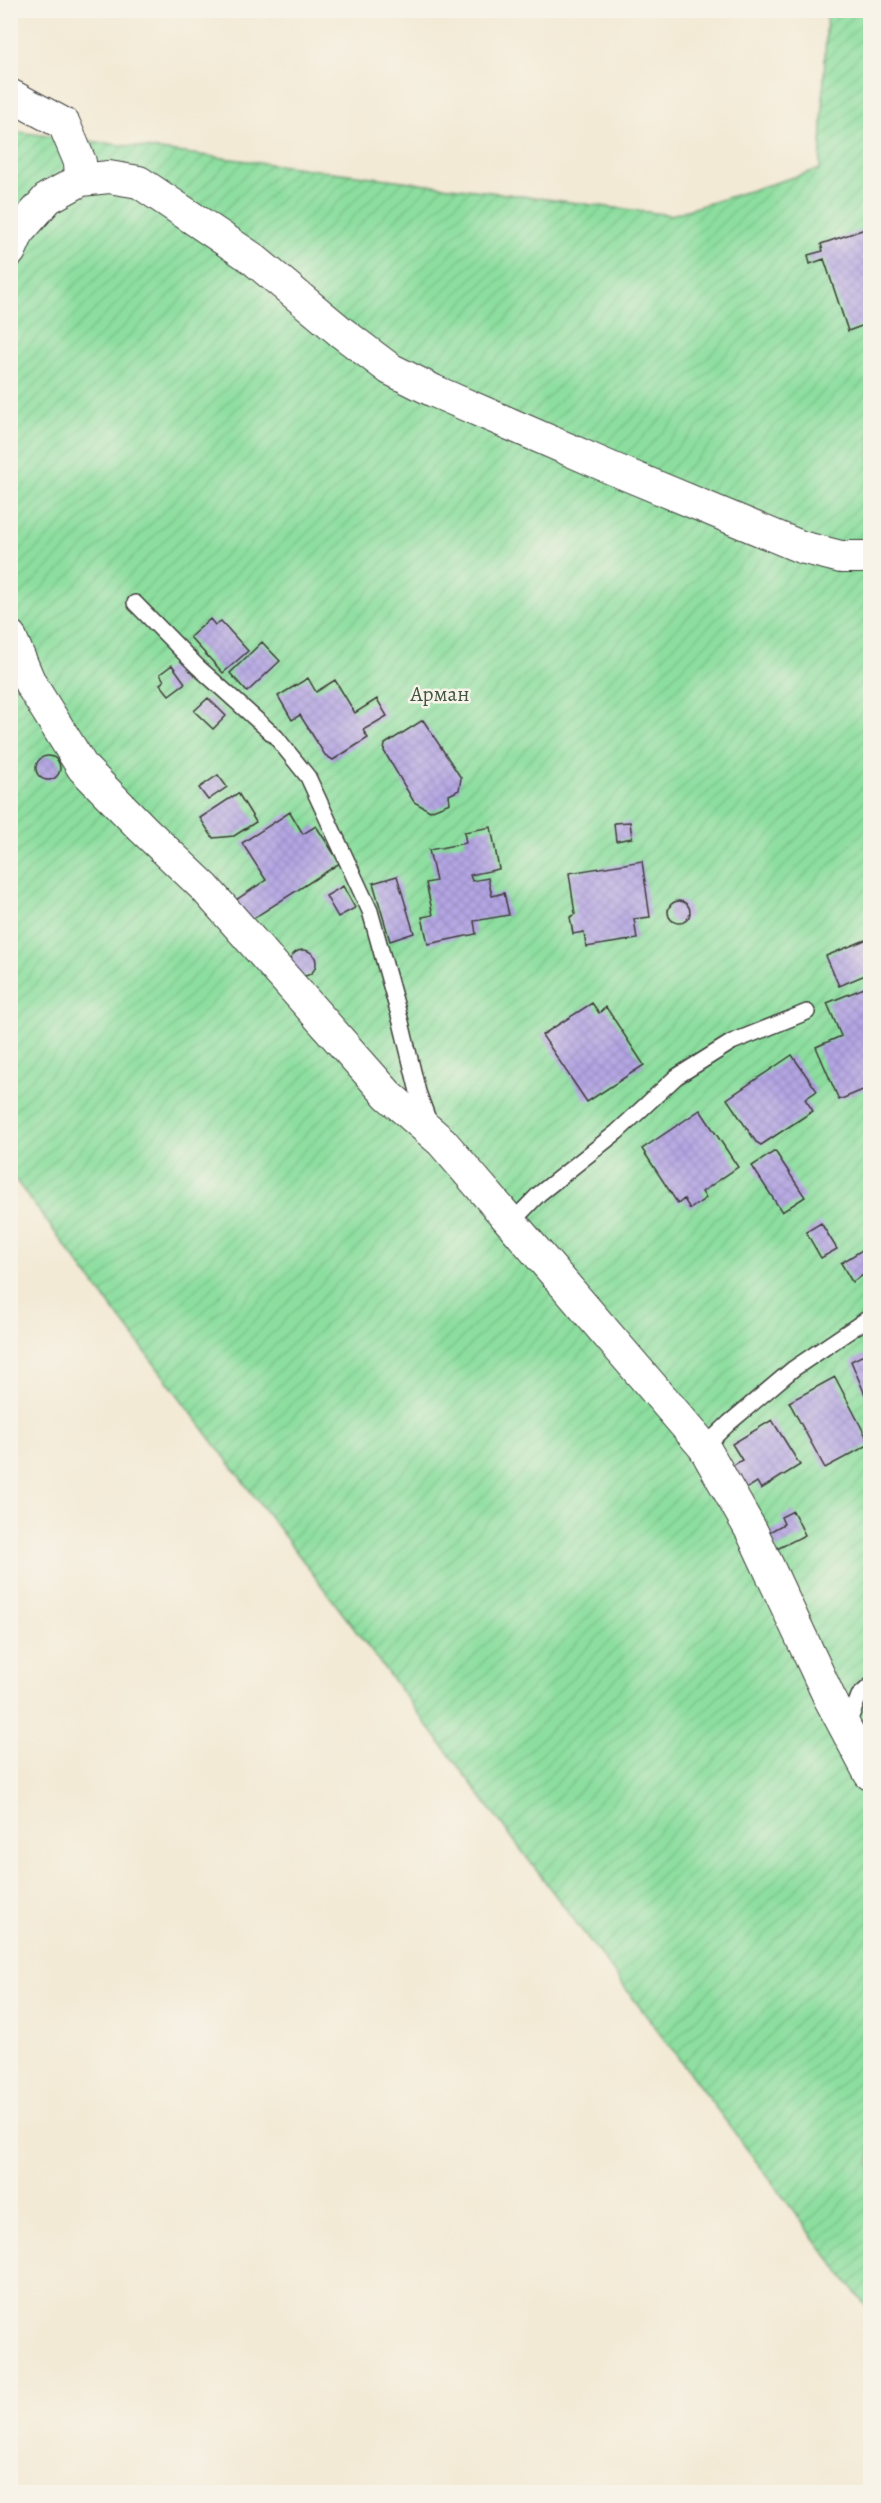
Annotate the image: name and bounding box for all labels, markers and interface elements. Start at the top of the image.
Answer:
park label: Арман [410,680,469,708]

